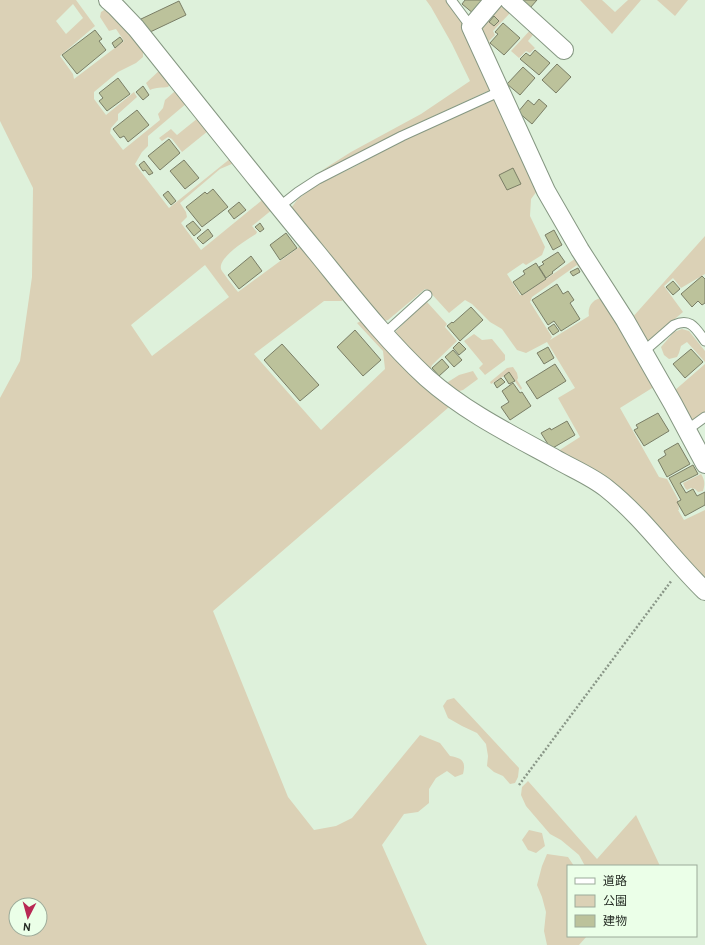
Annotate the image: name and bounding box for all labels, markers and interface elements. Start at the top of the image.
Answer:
legend [567,865,697,937]
text: 道路 [603,874,627,890]
text: 公園 [603,894,627,910]
north arrow [8,897,48,937]
text: 建物 [603,914,627,930]
text: N [22,919,32,933]

